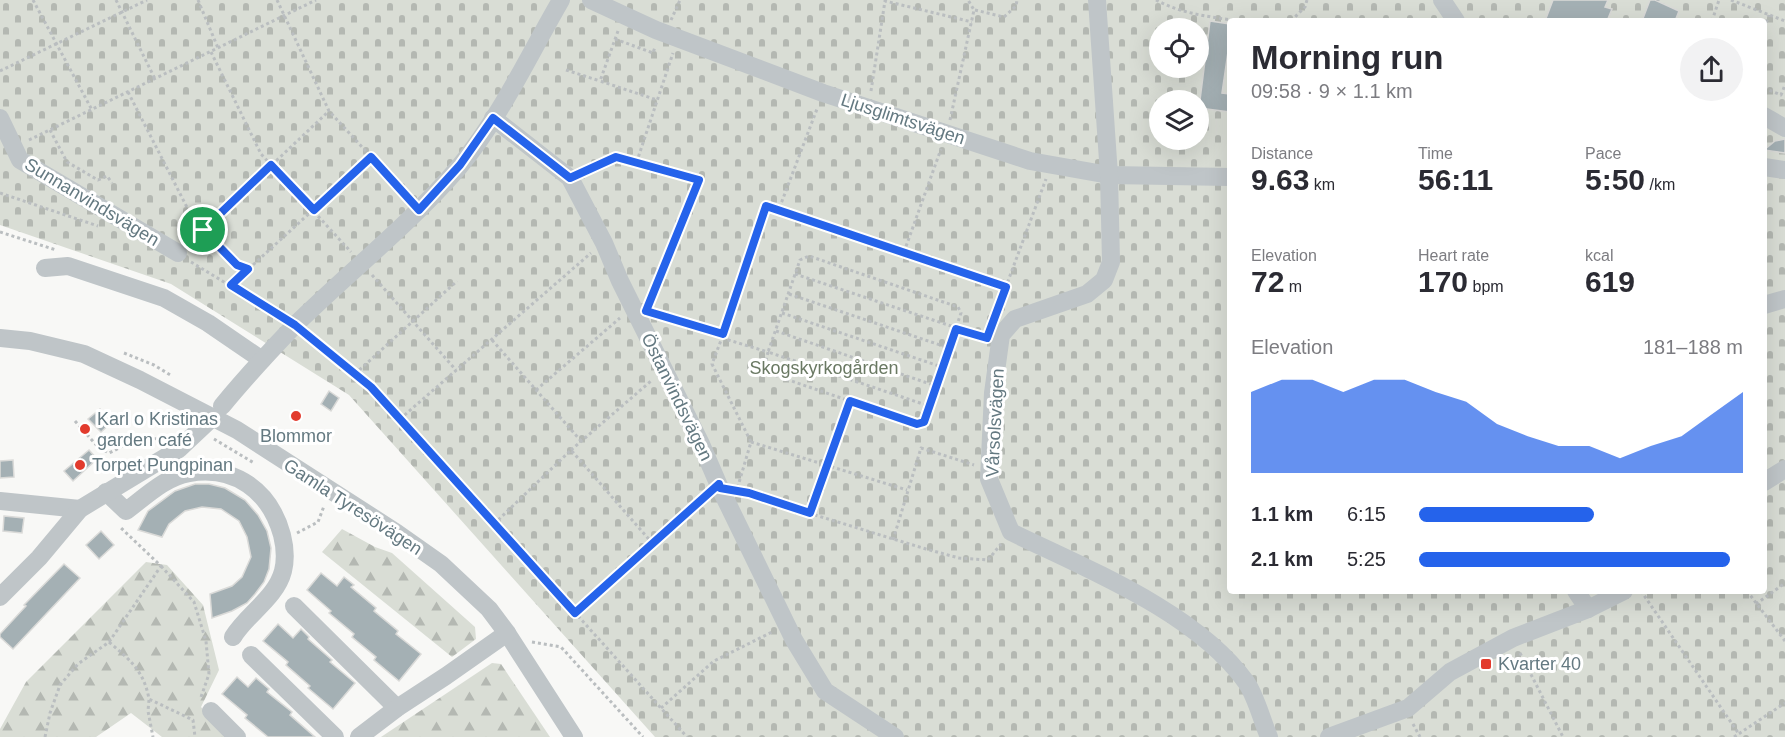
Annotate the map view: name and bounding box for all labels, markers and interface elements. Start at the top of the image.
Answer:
map controls [1149,18,1209,150]
button: locate [1149,18,1209,78]
button: share [1680,38,1743,101]
text: Morning run [1251,39,1443,76]
text: 09:58 · 9 × 1.1 km [1251,80,1413,102]
street label: Ljusglimtsvägen [839,90,967,148]
button: layers [1149,90,1209,150]
text: Distance [1251,145,1313,162]
text: Time [1418,145,1453,162]
text: Pace [1585,145,1621,162]
street label: Sunnanvindsvägen [21,154,163,250]
text: 9.63 [1251,163,1309,196]
text: 56:11 [1418,163,1493,196]
text: 5:50 [1585,163,1645,196]
text: km [1309,176,1335,193]
text: /km [1645,176,1675,193]
pin [177,204,228,255]
icon: arrive [186,213,219,246]
text: Elevation [1251,247,1317,264]
text: Heart rate [1418,247,1489,264]
text: kcal [1585,247,1613,264]
text: 72 [1251,265,1284,298]
text: 170 [1418,265,1468,298]
text: 619 [1585,265,1635,298]
text: m [1284,278,1302,295]
text: bpm [1468,278,1504,295]
street label: Östanvindsvägen [638,330,716,464]
text: Elevation [1251,336,1333,358]
text: 181–188 m [1643,336,1743,358]
park label: Skogskyrkogården [749,358,899,378]
street label: Vårsolsvägen [982,368,1008,478]
place label: Karl o Kristinas garden café [97,409,218,450]
marker: Blommor [289,409,303,423]
marker: Karl o Kristinas garden café [78,422,92,436]
place label: Blommor [260,426,332,446]
place label: Torpet Pungpinan [92,455,233,475]
street label: Gamla Tyresövägen [280,455,426,559]
marker: Torpet Pungpinan [73,458,87,472]
text: 1.1 km [1251,503,1313,525]
text: 6:15 [1347,503,1386,525]
text: 2.1 km [1251,548,1313,570]
text: 5:25 [1347,548,1386,570]
place label: Kvarter 40 [1498,654,1581,674]
marker: Kvarter 40 [1479,657,1493,671]

